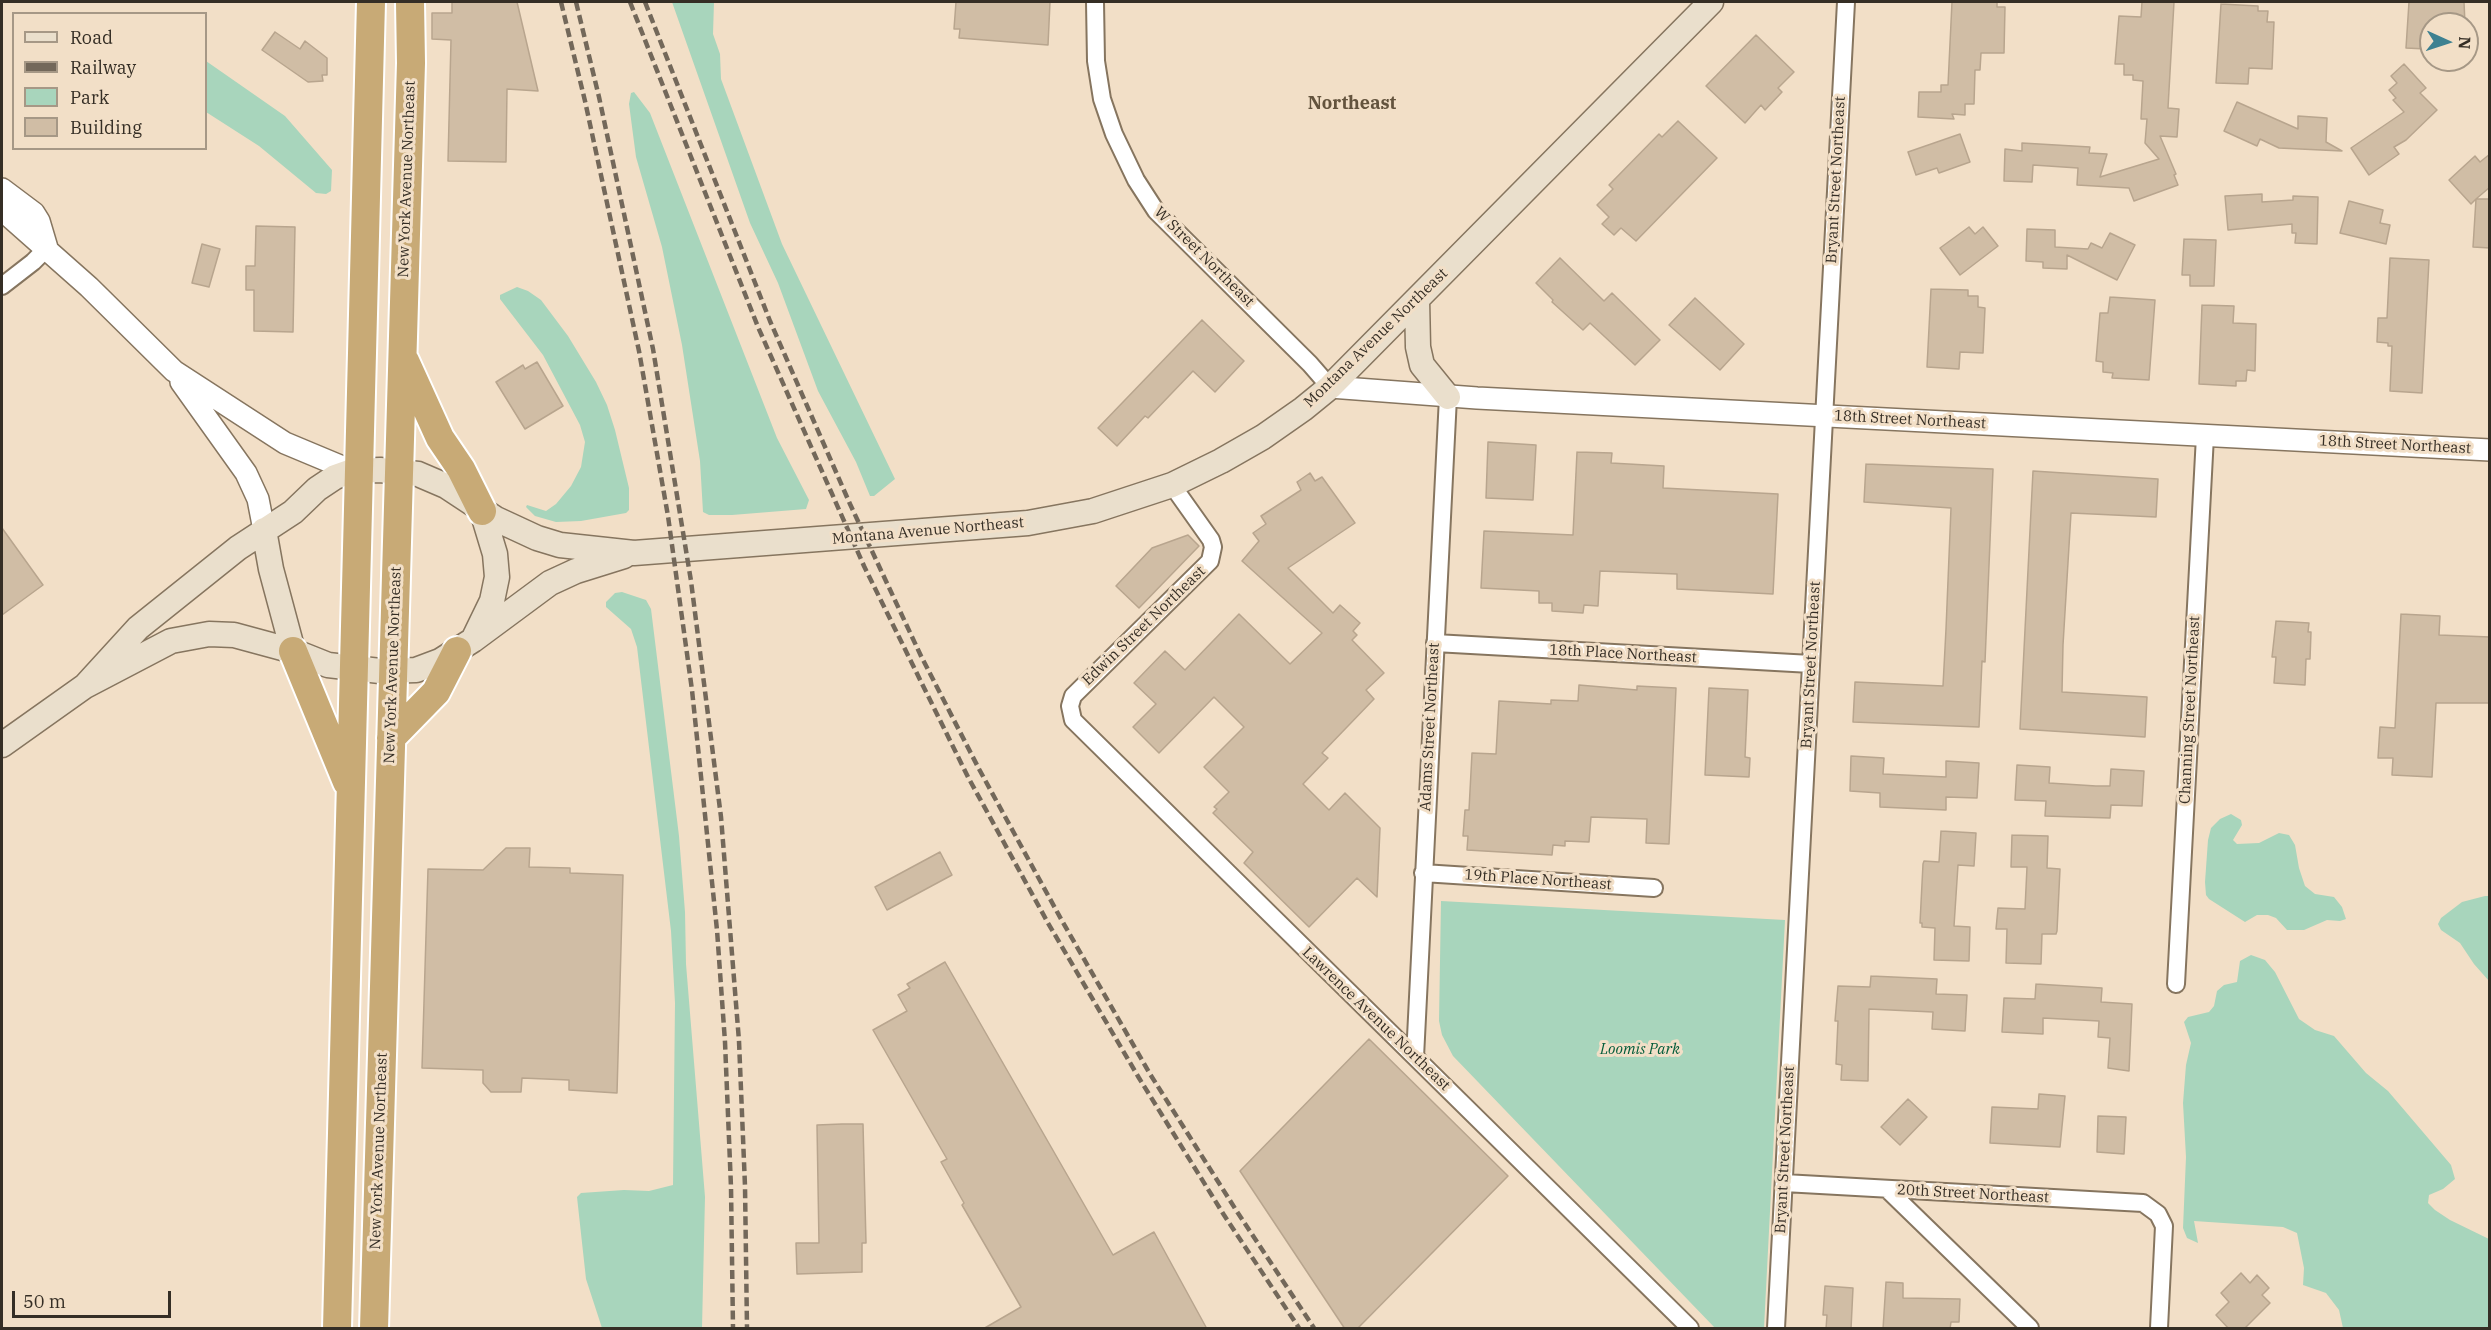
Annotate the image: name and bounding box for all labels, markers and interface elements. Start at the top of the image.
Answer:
legend [12,12,207,150]
north arrow [2419,12,2479,72]
text: Road [70,26,113,49]
text: N [2455,36,2475,50]
text: Railway [70,56,136,79]
street label: New York Avenue Northeast [395,80,419,278]
text: Park [70,86,109,109]
district label: Northeast [1308,93,1396,115]
street label: Bryant Street Northeast [1823,96,1849,264]
text: Building [70,116,142,139]
street label: W Street Northeast [1150,203,1258,311]
street label: Montana Avenue Northeast [1301,265,1451,411]
street label: 18th Street Northeast [1834,407,1986,433]
street label: 18th Street Northeast [2319,432,2471,458]
street label: Montana Avenue Northeast [831,514,1025,548]
street label: Edwin Street Northeast [1079,563,1209,689]
street label: New York Avenue Northeast [381,566,405,764]
street label: Bryant Street Northeast [1798,581,1824,749]
street label: Channing Street Northeast [2176,615,2204,805]
street label: 18th Place Northeast [1549,641,1697,667]
street label: Adams Street Northeast [1417,642,1443,812]
street label: 19th Place Northeast [1464,866,1612,894]
street label: Lawrence Avenue Northeast [1298,944,1454,1094]
park label: Loomis Park [1600,1041,1680,1059]
street label: New York Avenue Northeast [367,1052,391,1250]
street label: Bryant Street Northeast [1772,1066,1798,1234]
street label: 20th Street Northeast [1897,1181,2049,1207]
scale bar [15,1279,174,1317]
text: 50 m [23,1290,66,1313]

